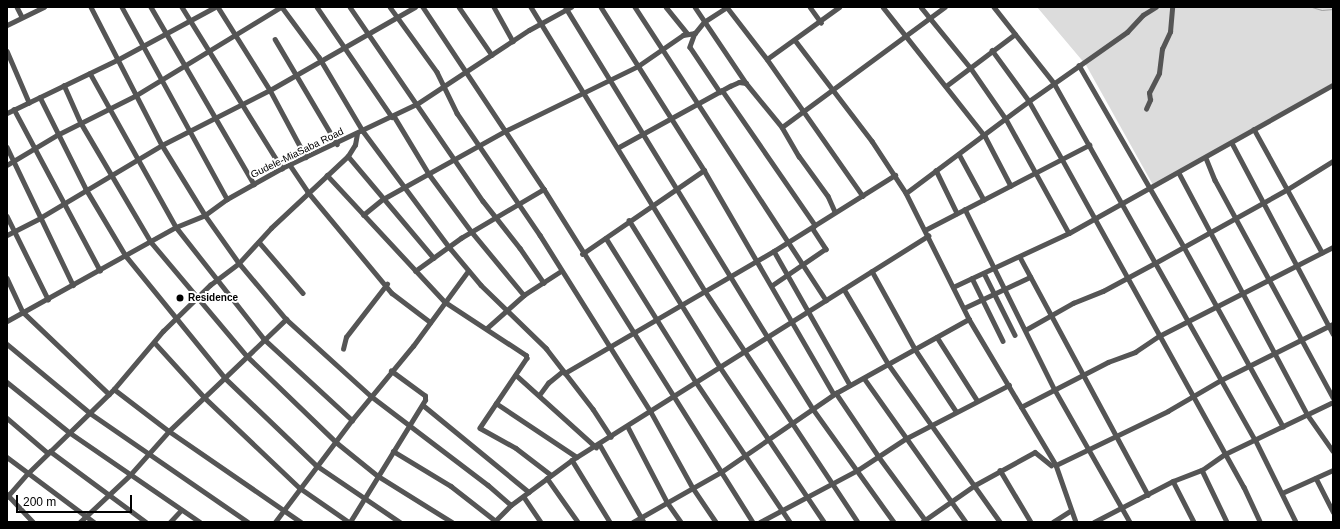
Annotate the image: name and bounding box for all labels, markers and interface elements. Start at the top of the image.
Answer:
street label: Gudele-MiaSaba Road [249,125,345,181]
place label: Residence [188,292,238,304]
marker: Residence [175,293,185,303]
scale bar [18,487,134,513]
text: 200 m [23,495,56,509]

